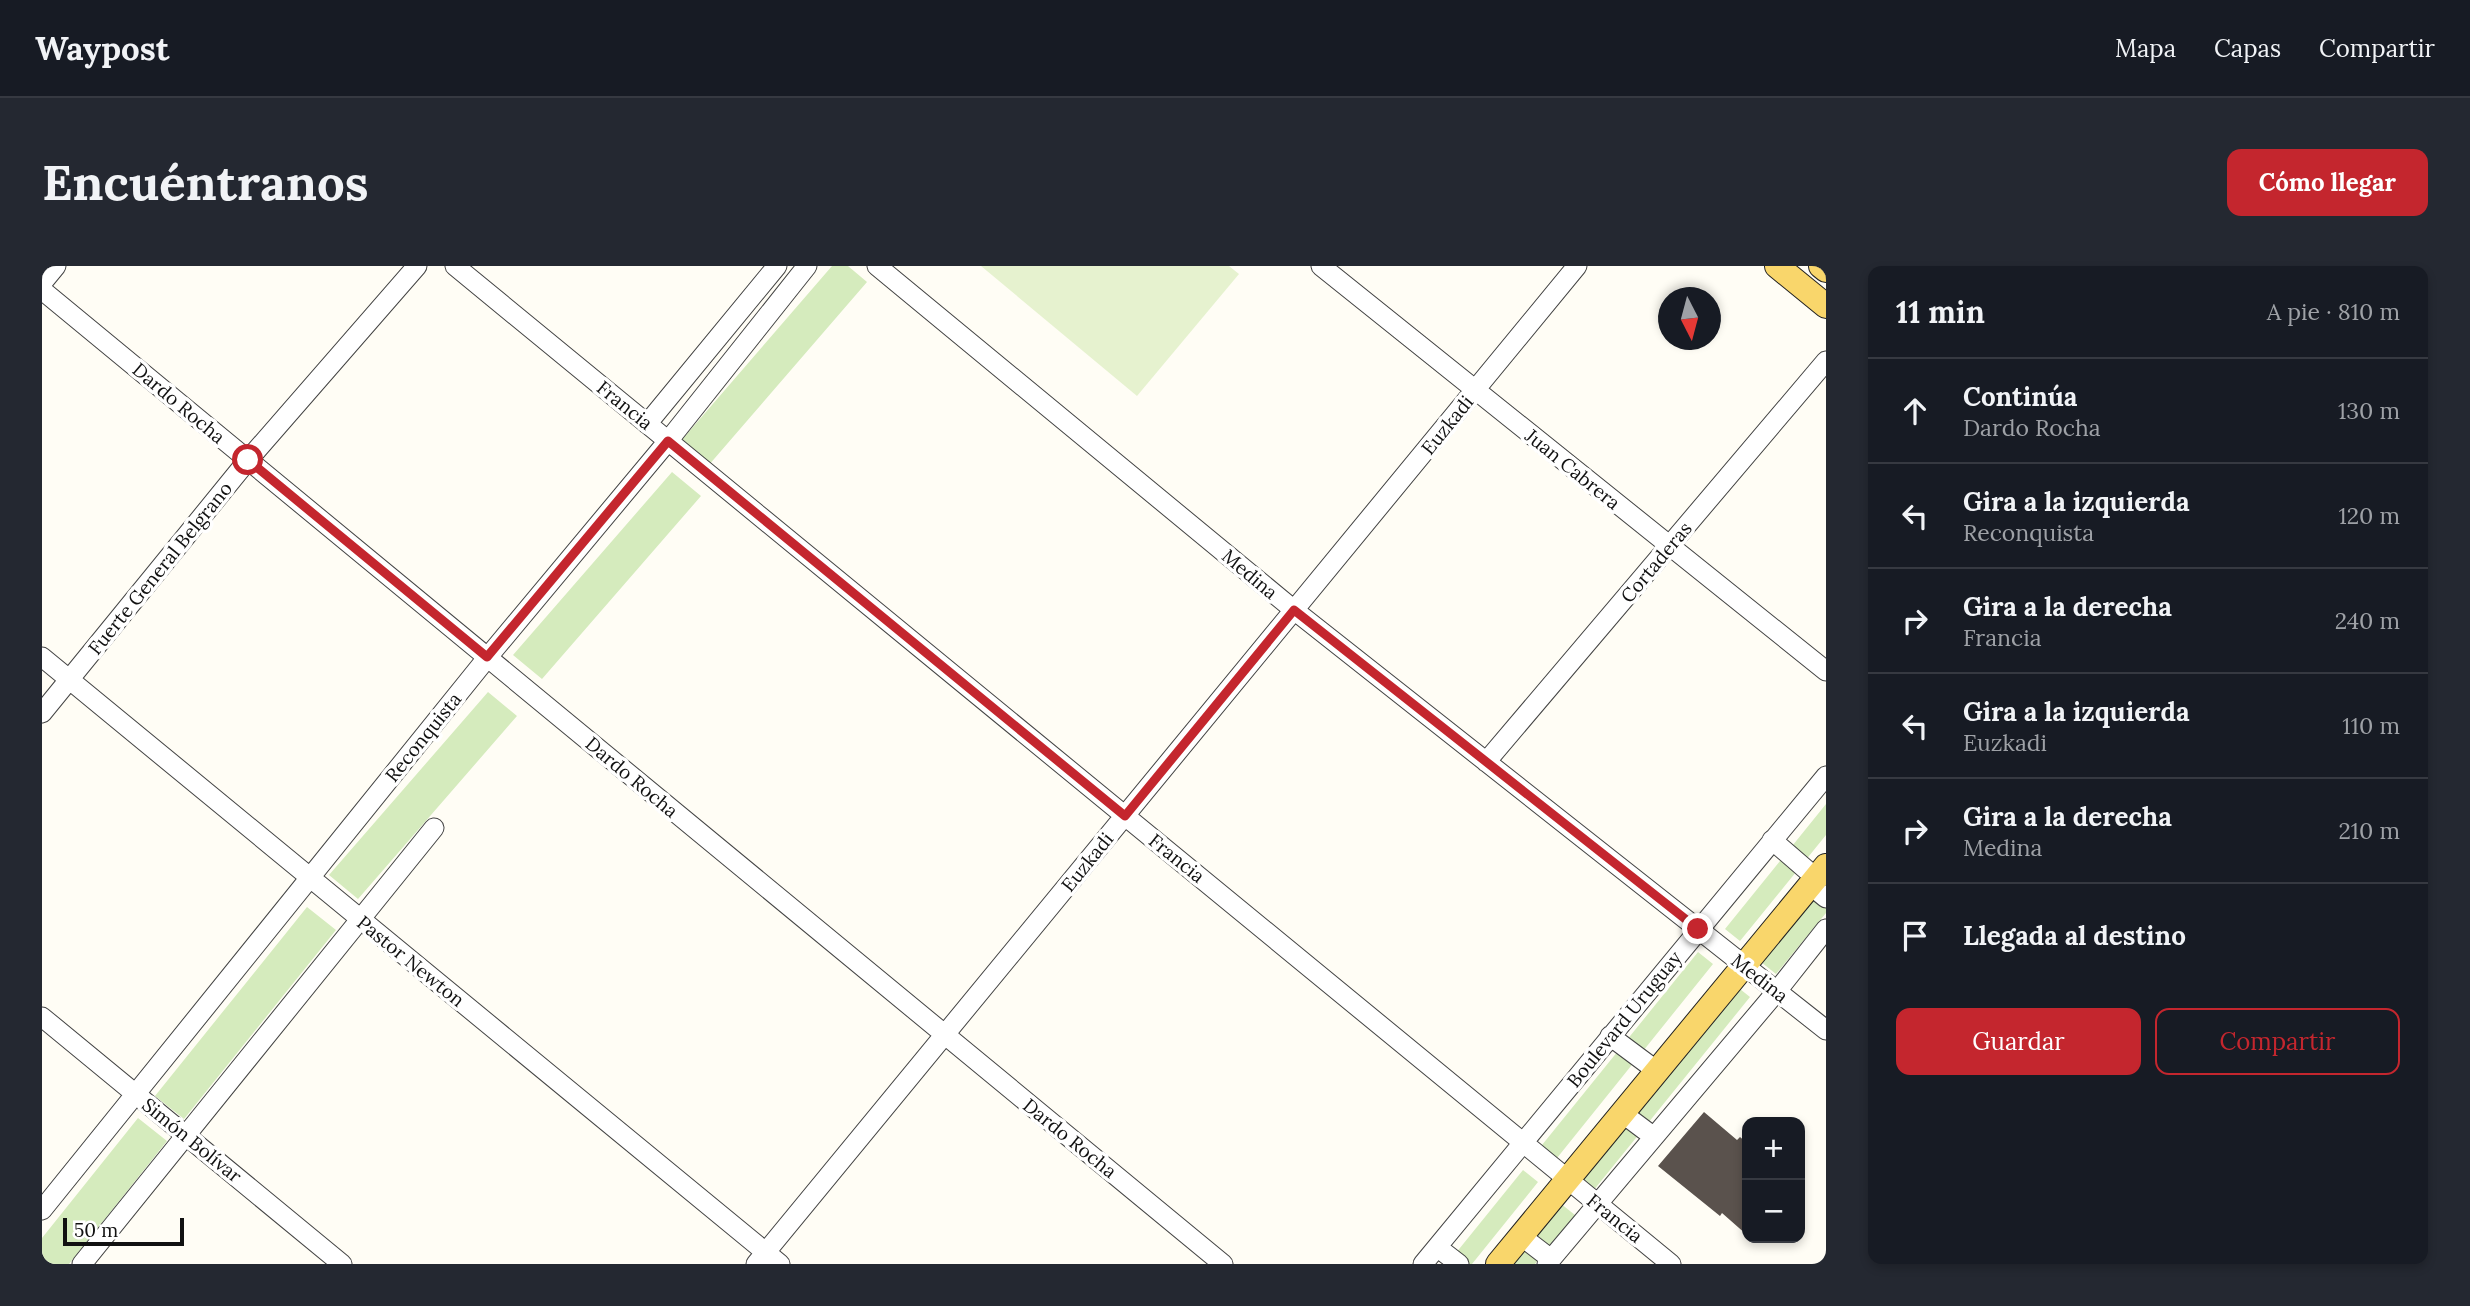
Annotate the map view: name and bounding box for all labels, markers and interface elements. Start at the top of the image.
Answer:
text: Waypost [35,27,169,69]
text: Mapa [2115,33,2176,64]
text: Capas [2214,33,2281,64]
text: Compartir [2319,33,2435,64]
button: Cómo llegar [2227,149,2428,216]
text: Encuéntranos [42,151,369,213]
north arrow [1658,287,1721,350]
text: 11 min [1896,293,1985,331]
text: A pie · 810 m [2267,297,2400,326]
street label: Dardo Rocha [128,357,230,449]
street label: Francia [592,375,658,435]
text: Continúa [1963,380,2077,413]
street label: Euzkadi [1416,390,1478,460]
icon: ahead [1896,392,1934,430]
text: 130 m [2338,396,2400,425]
text: Dardo Rocha [1963,413,2101,442]
street label: Juan Cabrera [1520,423,1625,515]
route start [232,444,263,475]
street label: Fuerte General Belgrano [83,477,237,659]
text: Gira a la izquierda [1963,485,2190,518]
icon: left [1896,497,1934,535]
text: 120 m [2338,501,2400,530]
street label: Cortaderas [1615,516,1697,607]
text: Reconquista [1963,518,2094,547]
street label: Medina [1217,544,1283,604]
text: Gira a la derecha [1963,590,2172,623]
icon: right [1896,602,1934,640]
text: 240 m [2335,606,2400,635]
text: Francia [1963,623,2042,652]
street label: Reconquista [380,687,467,787]
text: Gira a la izquierda [1963,695,2190,728]
icon: left [1896,707,1934,745]
text: 110 m [2342,711,2400,740]
text: Euzkadi [1963,728,2047,757]
street label: Dardo Rocha [581,731,683,823]
text: Gira a la derecha [1963,800,2172,833]
icon: right [1896,812,1934,850]
text: 210 m [2338,816,2400,845]
street label: Euzkadi [1056,827,1118,897]
street label: Francia [1144,828,1210,888]
text: Medina [1963,833,2042,862]
street label: Pastor Newton [352,910,470,1012]
route end [1682,913,1713,944]
icon: arrive [1896,917,1934,955]
text: Llegada al destino [1963,919,2186,952]
street label: Boulevard Uruguay [1562,946,1686,1092]
street label: Medina [1727,948,1793,1008]
button: Guardar [1896,1008,2141,1075]
button: Compartir [2155,1008,2400,1075]
street label: Simón Bolívar [137,1092,247,1188]
street label: Dardo Rocha [1018,1093,1122,1183]
map controls [1742,1117,1805,1243]
button: + [1742,1117,1805,1180]
button: − [1742,1180,1805,1243]
street label: Francia [1582,1188,1648,1248]
scale bar [63,1215,184,1247]
text: 50 m [74,1218,118,1242]

